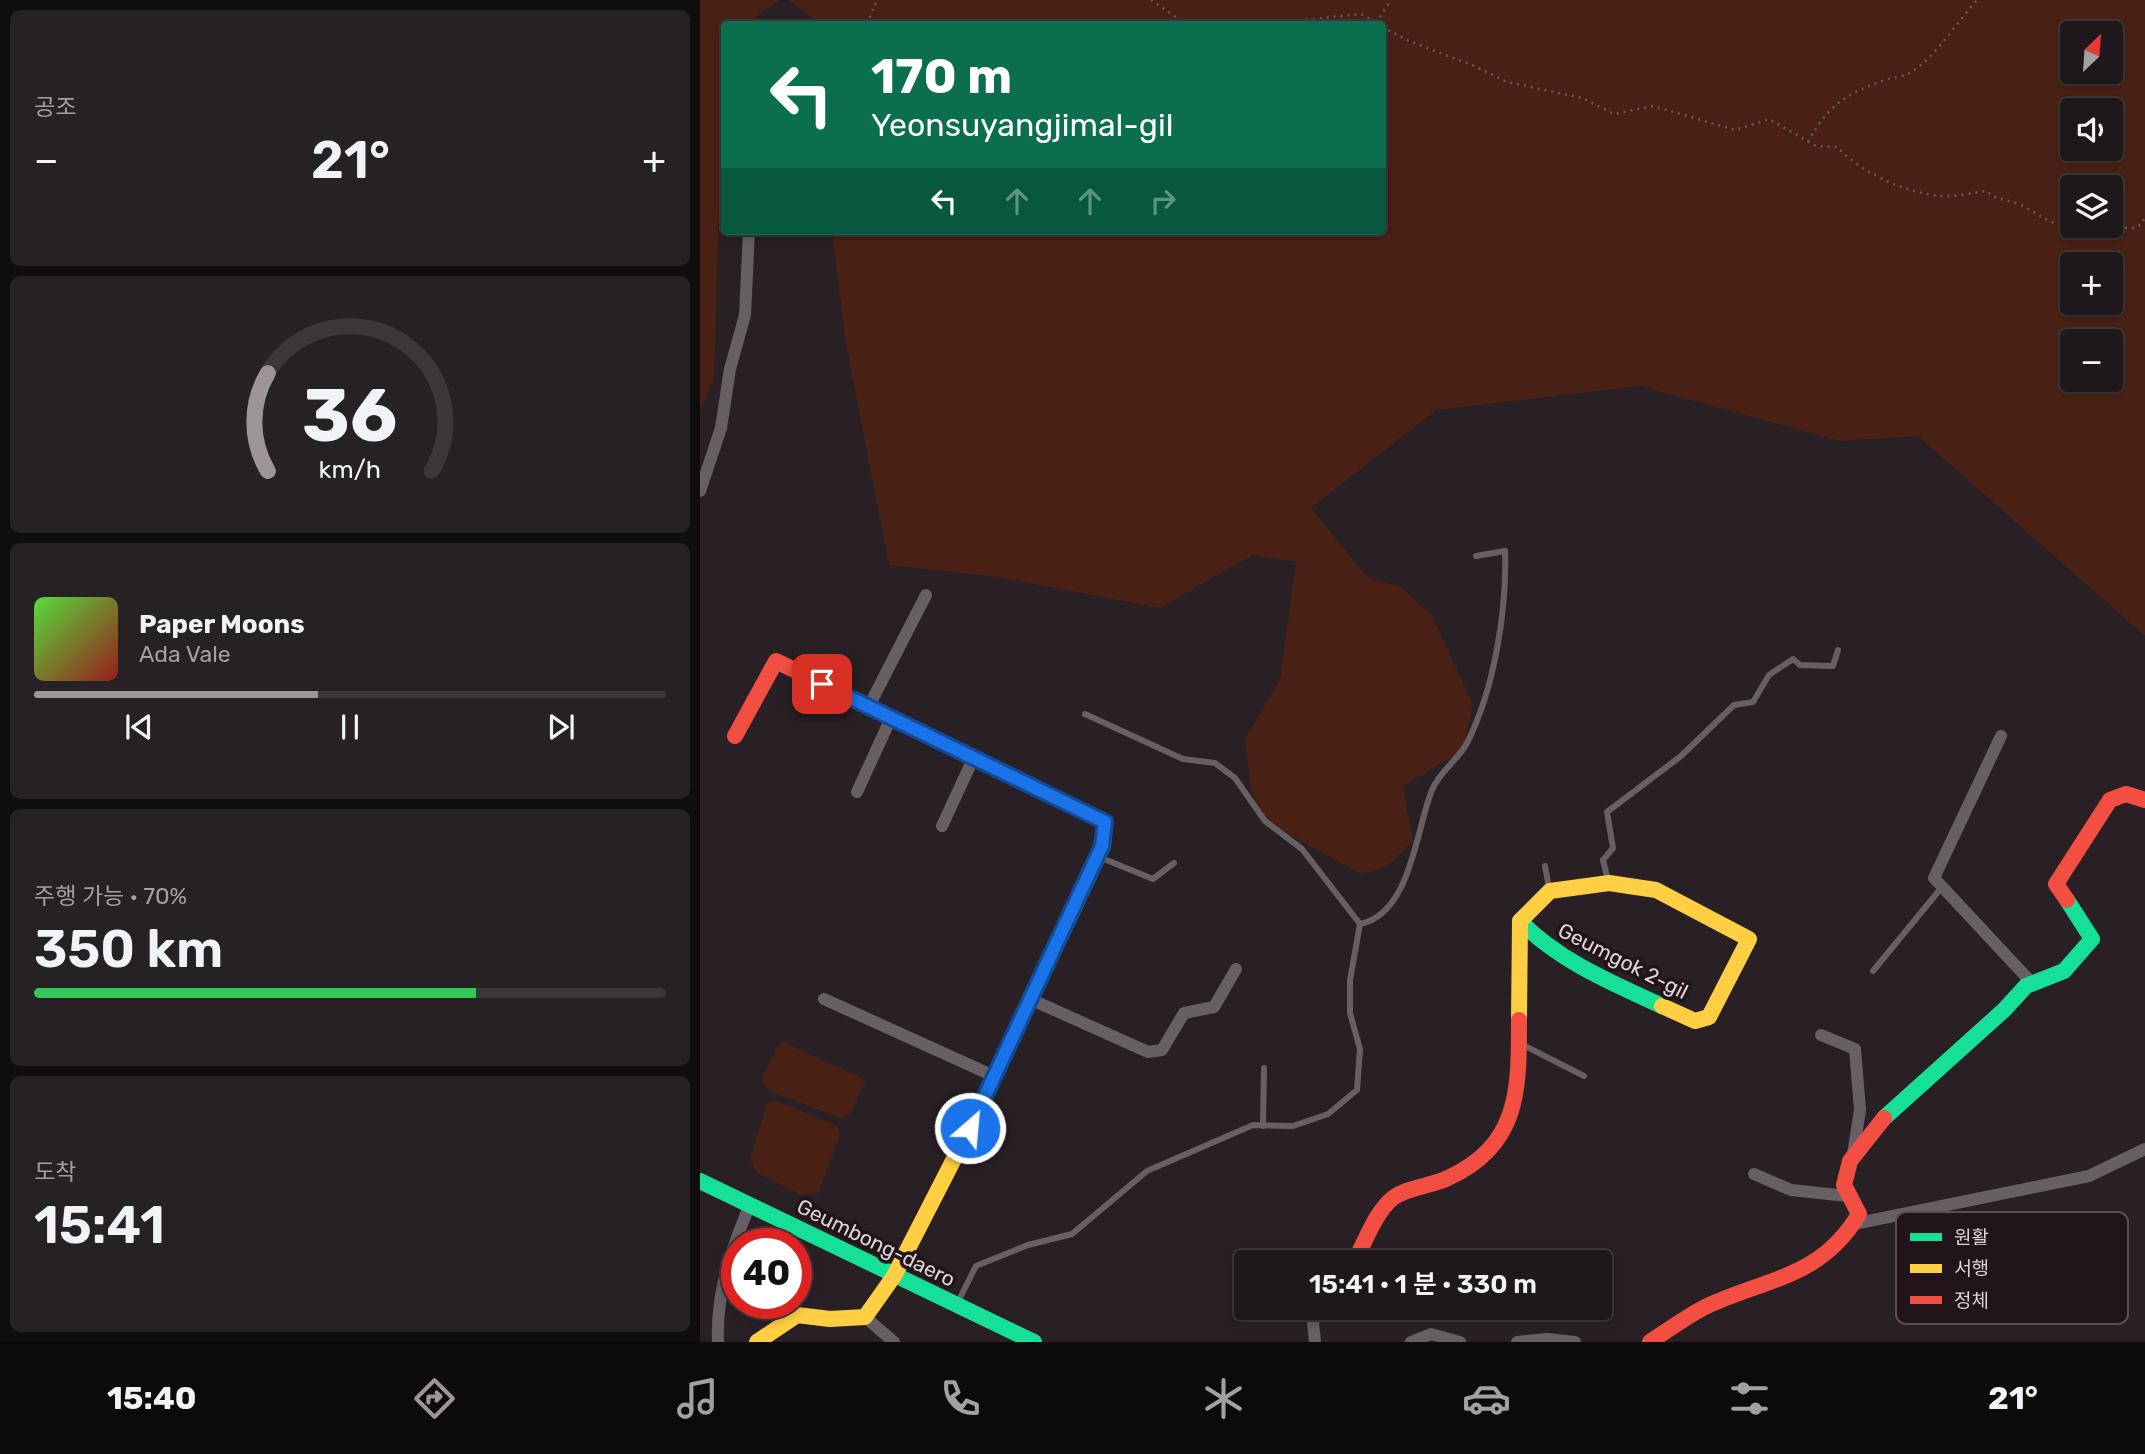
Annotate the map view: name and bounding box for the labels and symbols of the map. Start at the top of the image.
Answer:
north arrow [2060,21,2123,84]
pin [792,654,852,714]
street label: Geumgok 2-gil [1554,917,1692,1004]
position arrow [933,1091,1007,1165]
street label: Geumbong-daero [793,1193,959,1292]
legend [1896,1212,2128,1324]
text: 원활 [1954,1226,1989,1249]
speed limit sign: 40 [721,1228,812,1319]
text: 서행 [1954,1257,1989,1280]
text: 정체 [1954,1289,1989,1312]

